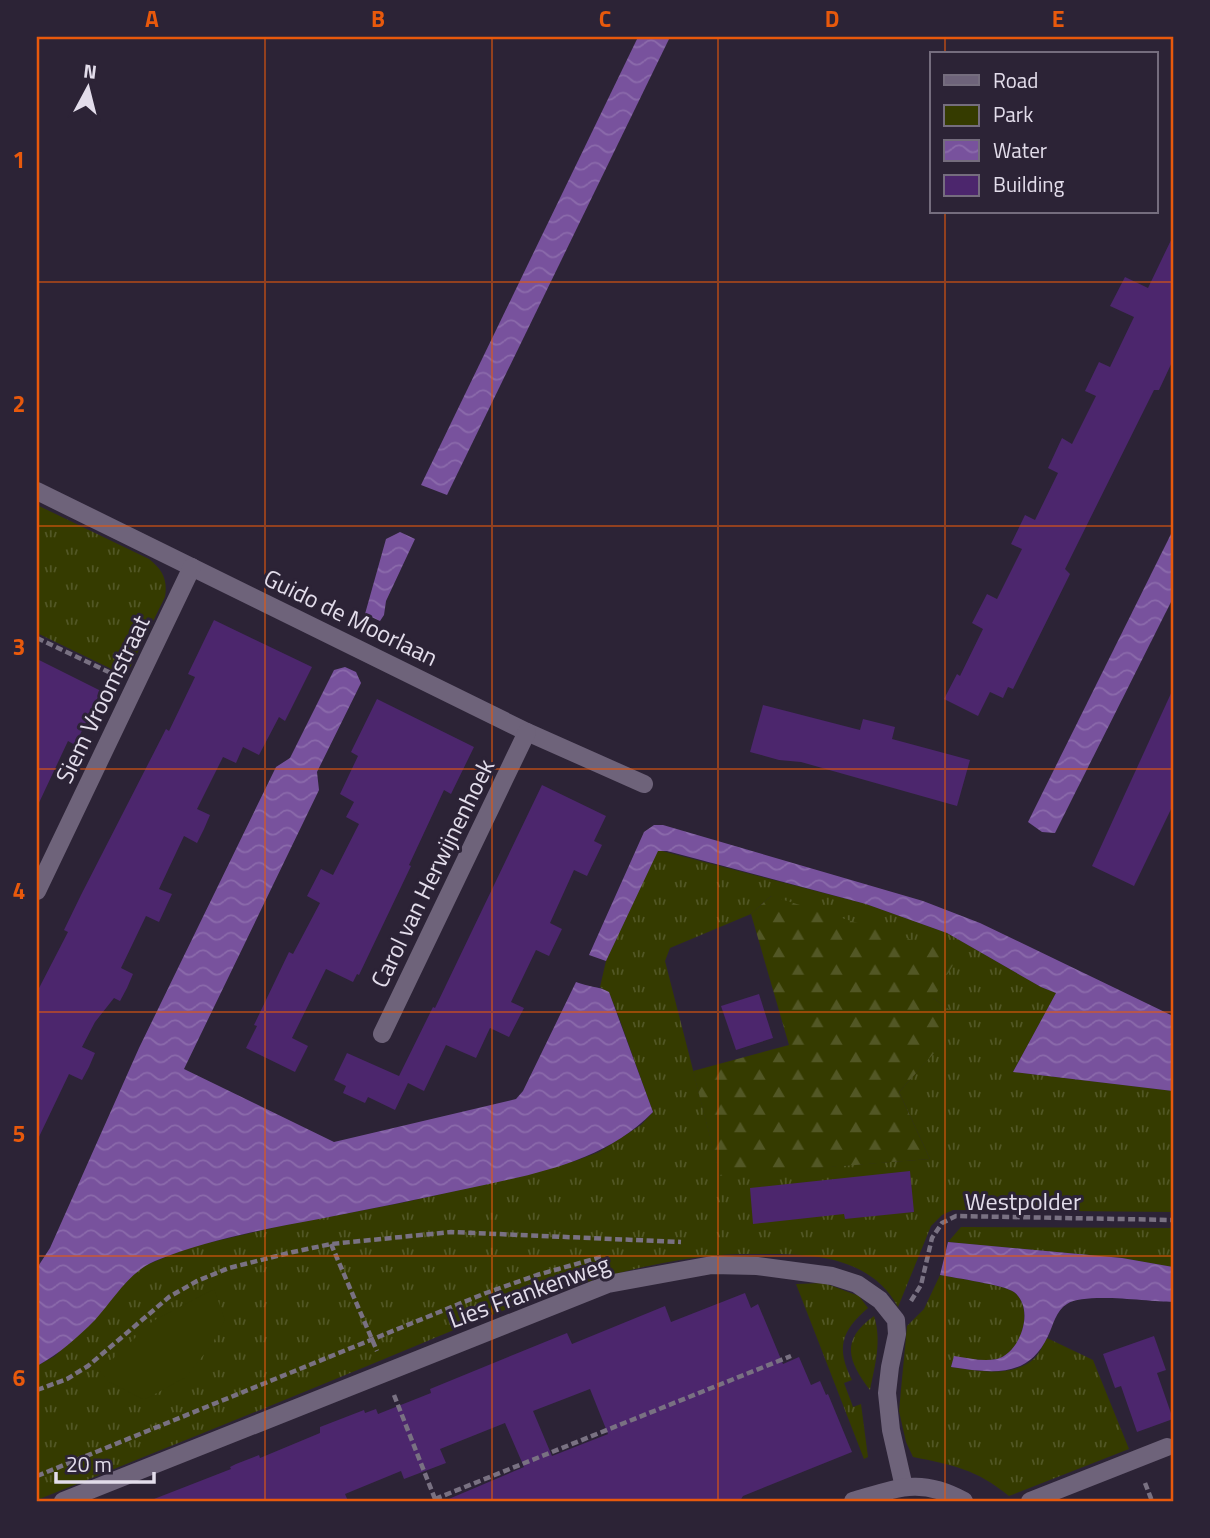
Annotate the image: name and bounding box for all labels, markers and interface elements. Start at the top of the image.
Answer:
text: A [145,1,159,36]
text: B [371,1,385,36]
text: C [599,1,611,36]
text: D [825,1,839,36]
text: E [1052,1,1064,36]
north arrow [52,52,122,122]
legend [930,52,1158,214]
text: N [82,55,98,86]
text: Road [993,64,1038,96]
text: Park [993,98,1033,130]
text: Water [993,134,1047,166]
text: 1 [13,142,25,177]
text: Building [993,168,1065,200]
text: 2 [13,386,25,421]
street label: Guido de Moorlaan [258,559,444,675]
street label: Siem Vroomstraat [46,608,159,789]
text: 3 [13,629,25,664]
street label: Carol van Herwijnenhoek [361,752,503,993]
text: 4 [13,873,25,908]
text: 5 [13,1116,25,1151]
street label: Westpolder [965,1183,1081,1219]
street label: Lies Frankenweg [443,1245,615,1337]
text: 6 [13,1360,26,1395]
scale bar [56,1440,154,1484]
text: 20 m [66,1448,112,1480]

